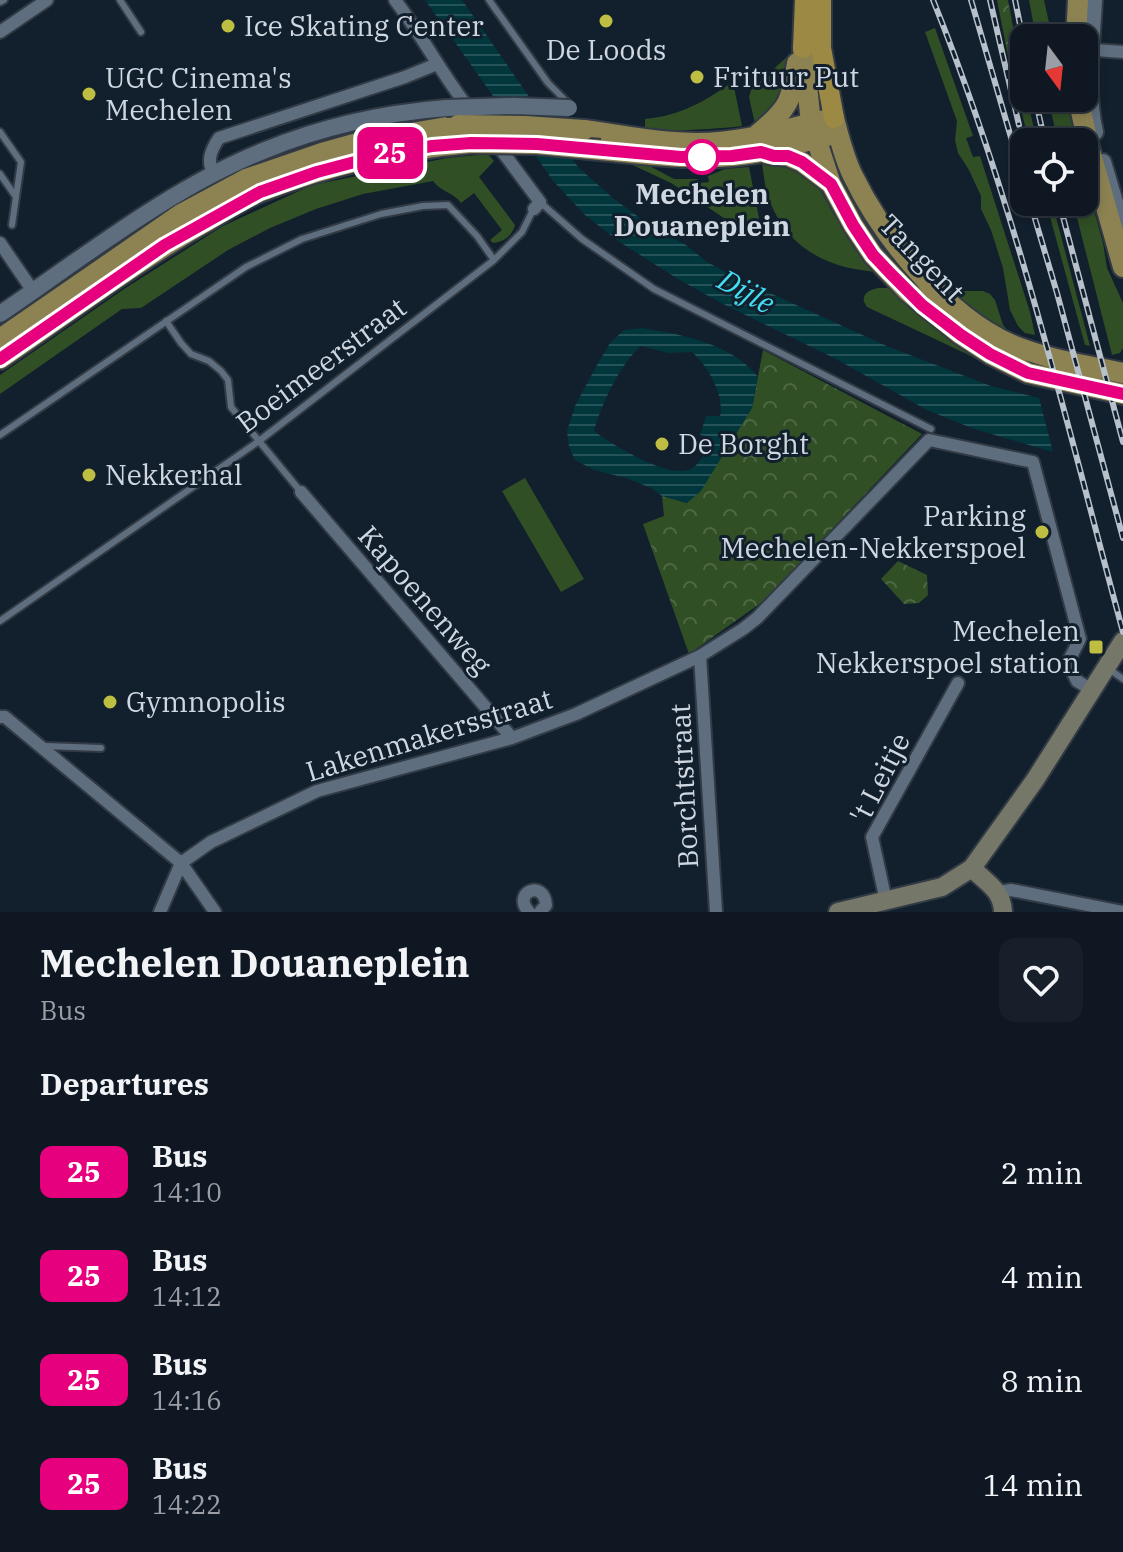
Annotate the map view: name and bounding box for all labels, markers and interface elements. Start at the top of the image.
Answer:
place label: Ice Skating Center [244,7,484,44]
marker: De Loods [597,12,615,30]
marker: Ice Skating Center [219,17,237,35]
north arrow [1010,24,1098,112]
map controls [1010,24,1098,216]
place label: De Loods [546,31,666,68]
place label: Frituur Put [713,58,859,95]
place label: UGC Cinema's Mechelen [105,59,292,128]
marker: Frituur Put [688,68,706,86]
marker: UGC Cinema's Mechelen [80,85,98,103]
line badge: 25 [354,127,426,179]
button: locate [1010,128,1098,216]
text: 25 [373,134,407,171]
marker: Mechelen Douaneplein [685,140,719,174]
place label: Mechelen Douaneplein [614,175,790,244]
street label: Tangent [871,206,973,309]
water label: Dijle [711,259,782,322]
street label: Boeimeerstraat [228,288,413,441]
place label: De Borght [678,425,809,462]
marker: De Borght [653,435,671,453]
place label: Nekkerhal [105,456,243,493]
marker: Nekkerhal [80,466,98,484]
place label: Parking Mechelen-Nekkerspoel [720,497,1026,566]
street label: Kapoenenweg [351,518,500,682]
marker: Parking Mechelen-Nekkerspoel [1033,523,1051,541]
place label: Mechelen Nekkerspoel station [816,612,1080,681]
marker: Mechelen Nekkerspoel station [1087,638,1105,656]
street label: Lakenmakersstraat [301,679,557,790]
place label: Gymnopolis [126,683,286,720]
marker: Gymnopolis [101,693,119,711]
street label: Borchtstraat [661,703,706,869]
street label: 't Leitje [841,726,918,829]
text: Mechelen Douaneplein [40,938,470,987]
button: heart [999,938,1083,1022]
text: Bus [40,993,86,1027]
text: Departures [40,1064,209,1103]
text: Bus [152,1136,207,1175]
text: 25 [67,1153,101,1190]
text: 2 min [1001,1153,1083,1192]
text: 14:10 [152,1175,222,1209]
text: Bus [152,1240,207,1279]
text: 25 [67,1257,101,1294]
text: 4 min [1001,1257,1083,1296]
text: 14:12 [152,1279,222,1313]
text: Bus [152,1344,207,1383]
text: 25 [67,1361,101,1398]
text: 8 min [1001,1361,1083,1400]
text: 14:16 [152,1383,222,1417]
text: Bus [152,1448,207,1487]
text: 25 [67,1465,101,1502]
text: 14 min [983,1465,1083,1504]
text: 14:22 [152,1487,222,1521]

